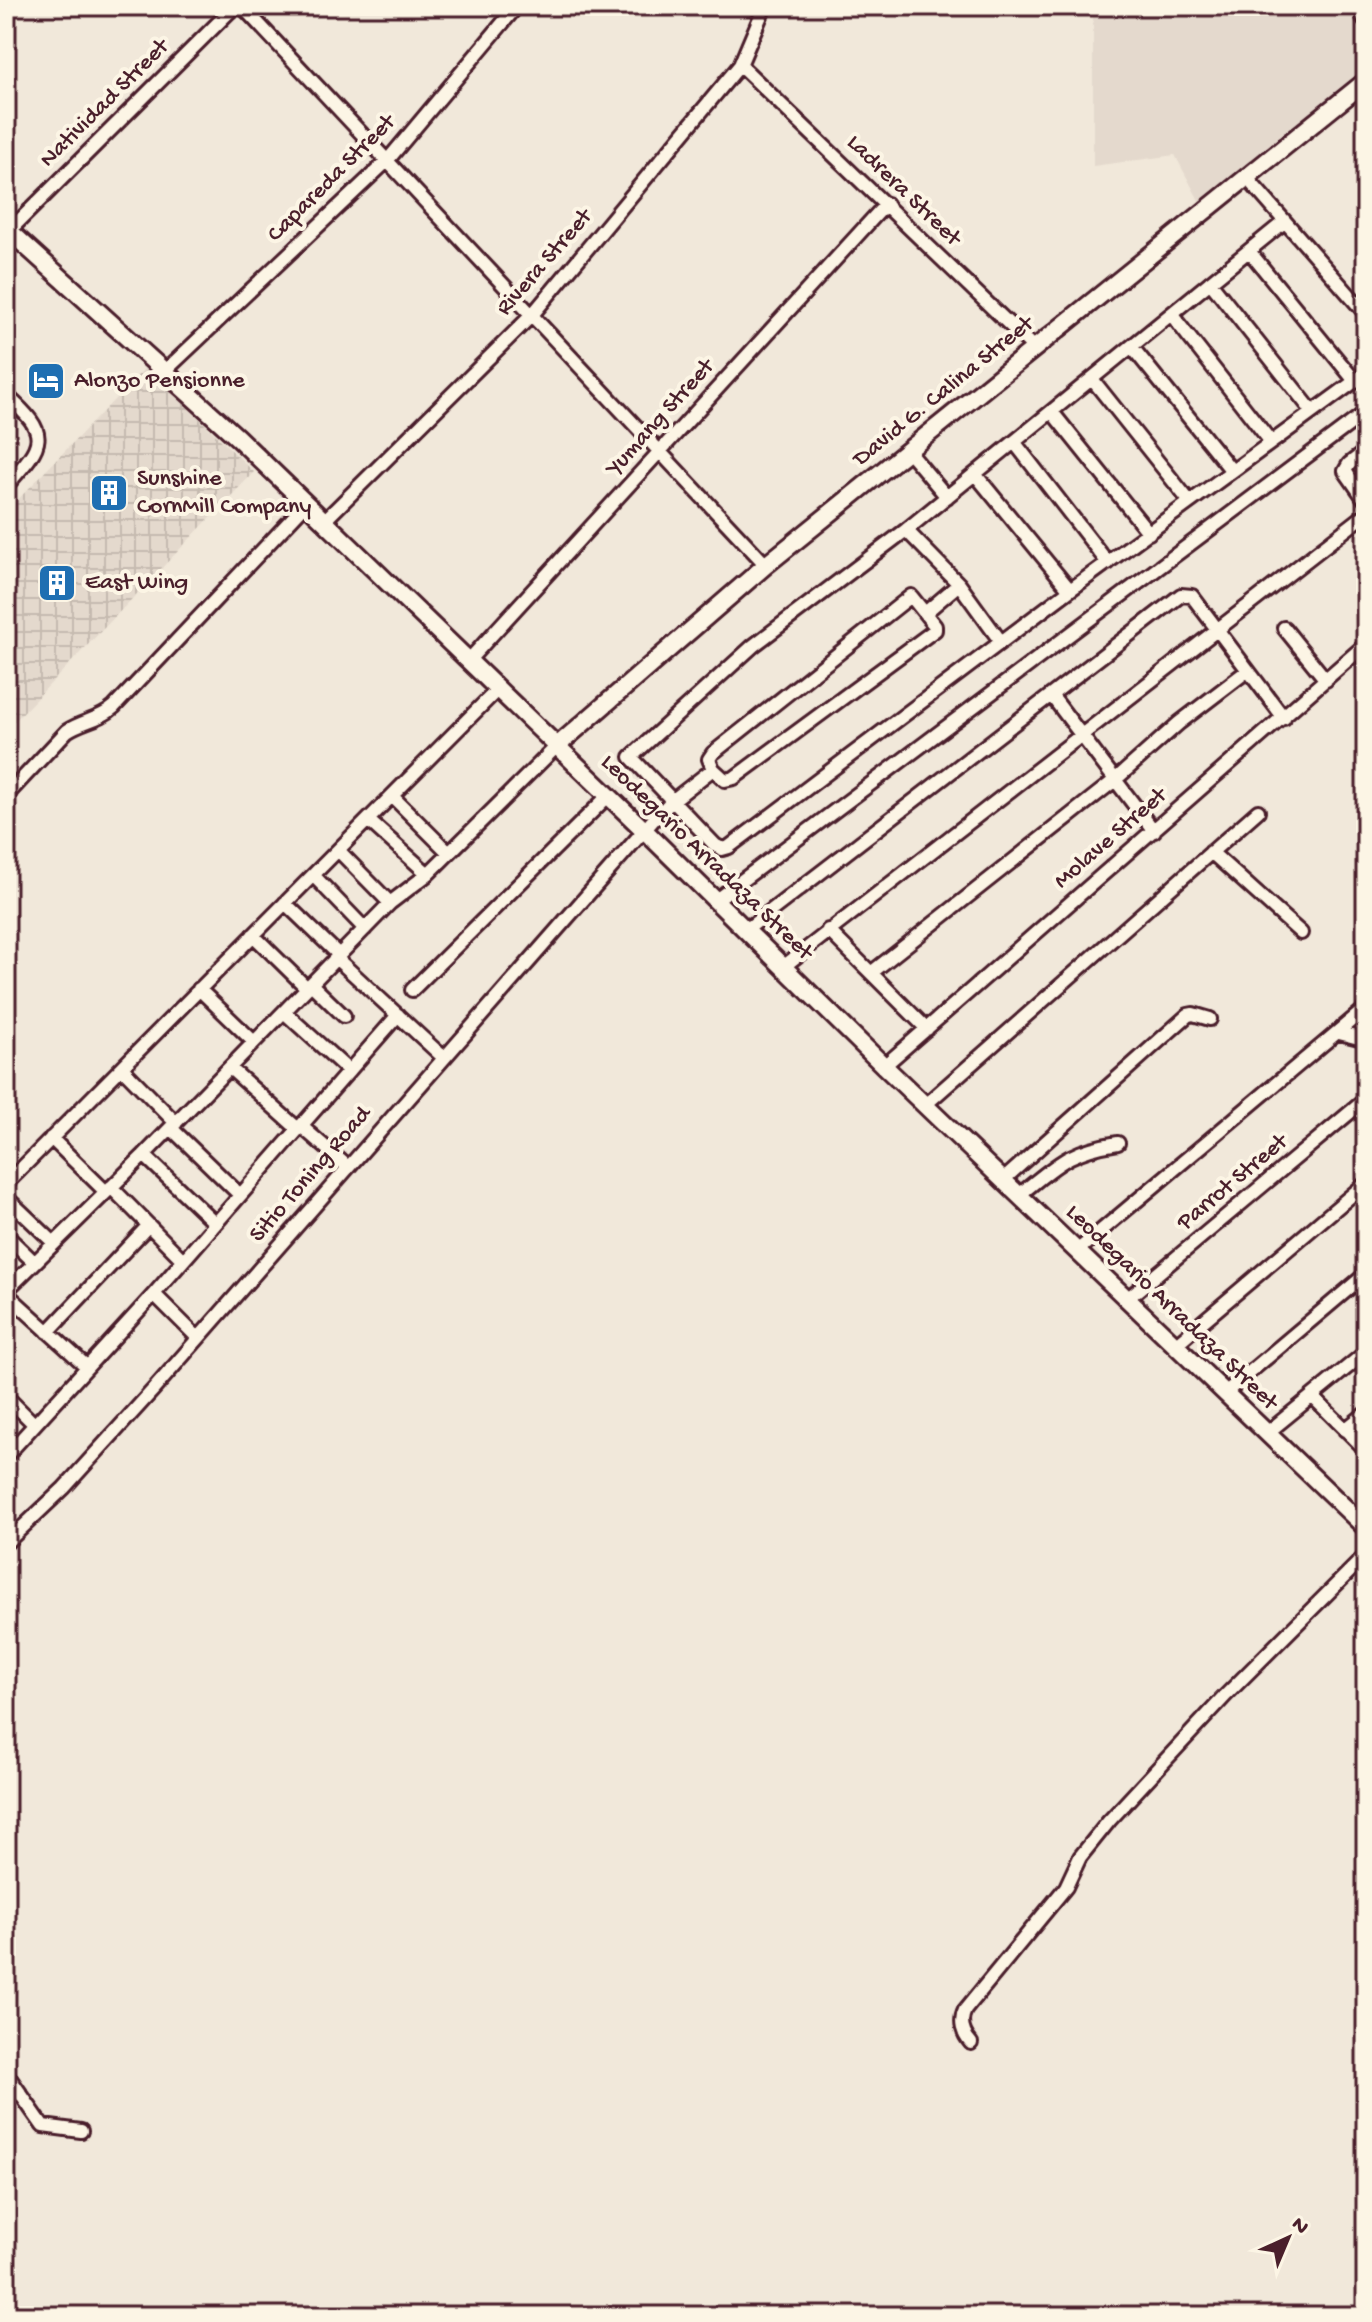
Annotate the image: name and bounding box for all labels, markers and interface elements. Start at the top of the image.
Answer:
street label: Natividad Street [34,32,177,175]
street label: Capareda Street [262,107,404,249]
street label: Ladrera Street [839,129,968,255]
street label: Rivera Street [491,202,601,322]
street label: David G. Calina Street [846,309,1042,475]
street label: Yumang Street [600,352,723,484]
hotel icon: Alonzo Pensionne [25,360,67,402]
place label: Alonzo Pensionne [74,367,245,396]
place label: Sunshine CornMill Company [137,465,312,522]
building icon: Sunshine CornMill Company [88,472,130,514]
building icon: East Wing [36,562,78,604]
place label: East Wing [85,569,188,598]
street label: Leodegario Arradaza Street [594,749,820,969]
street label: Molave Street [1049,781,1175,896]
street label: Sitio Toning Road [244,1100,379,1249]
street label: Parrot Street [1171,1127,1296,1238]
street label: Leodegario Arradaza Street [1059,1199,1285,1419]
north arrow [1248,2198,1328,2278]
text: N [1285,2212,1313,2241]

